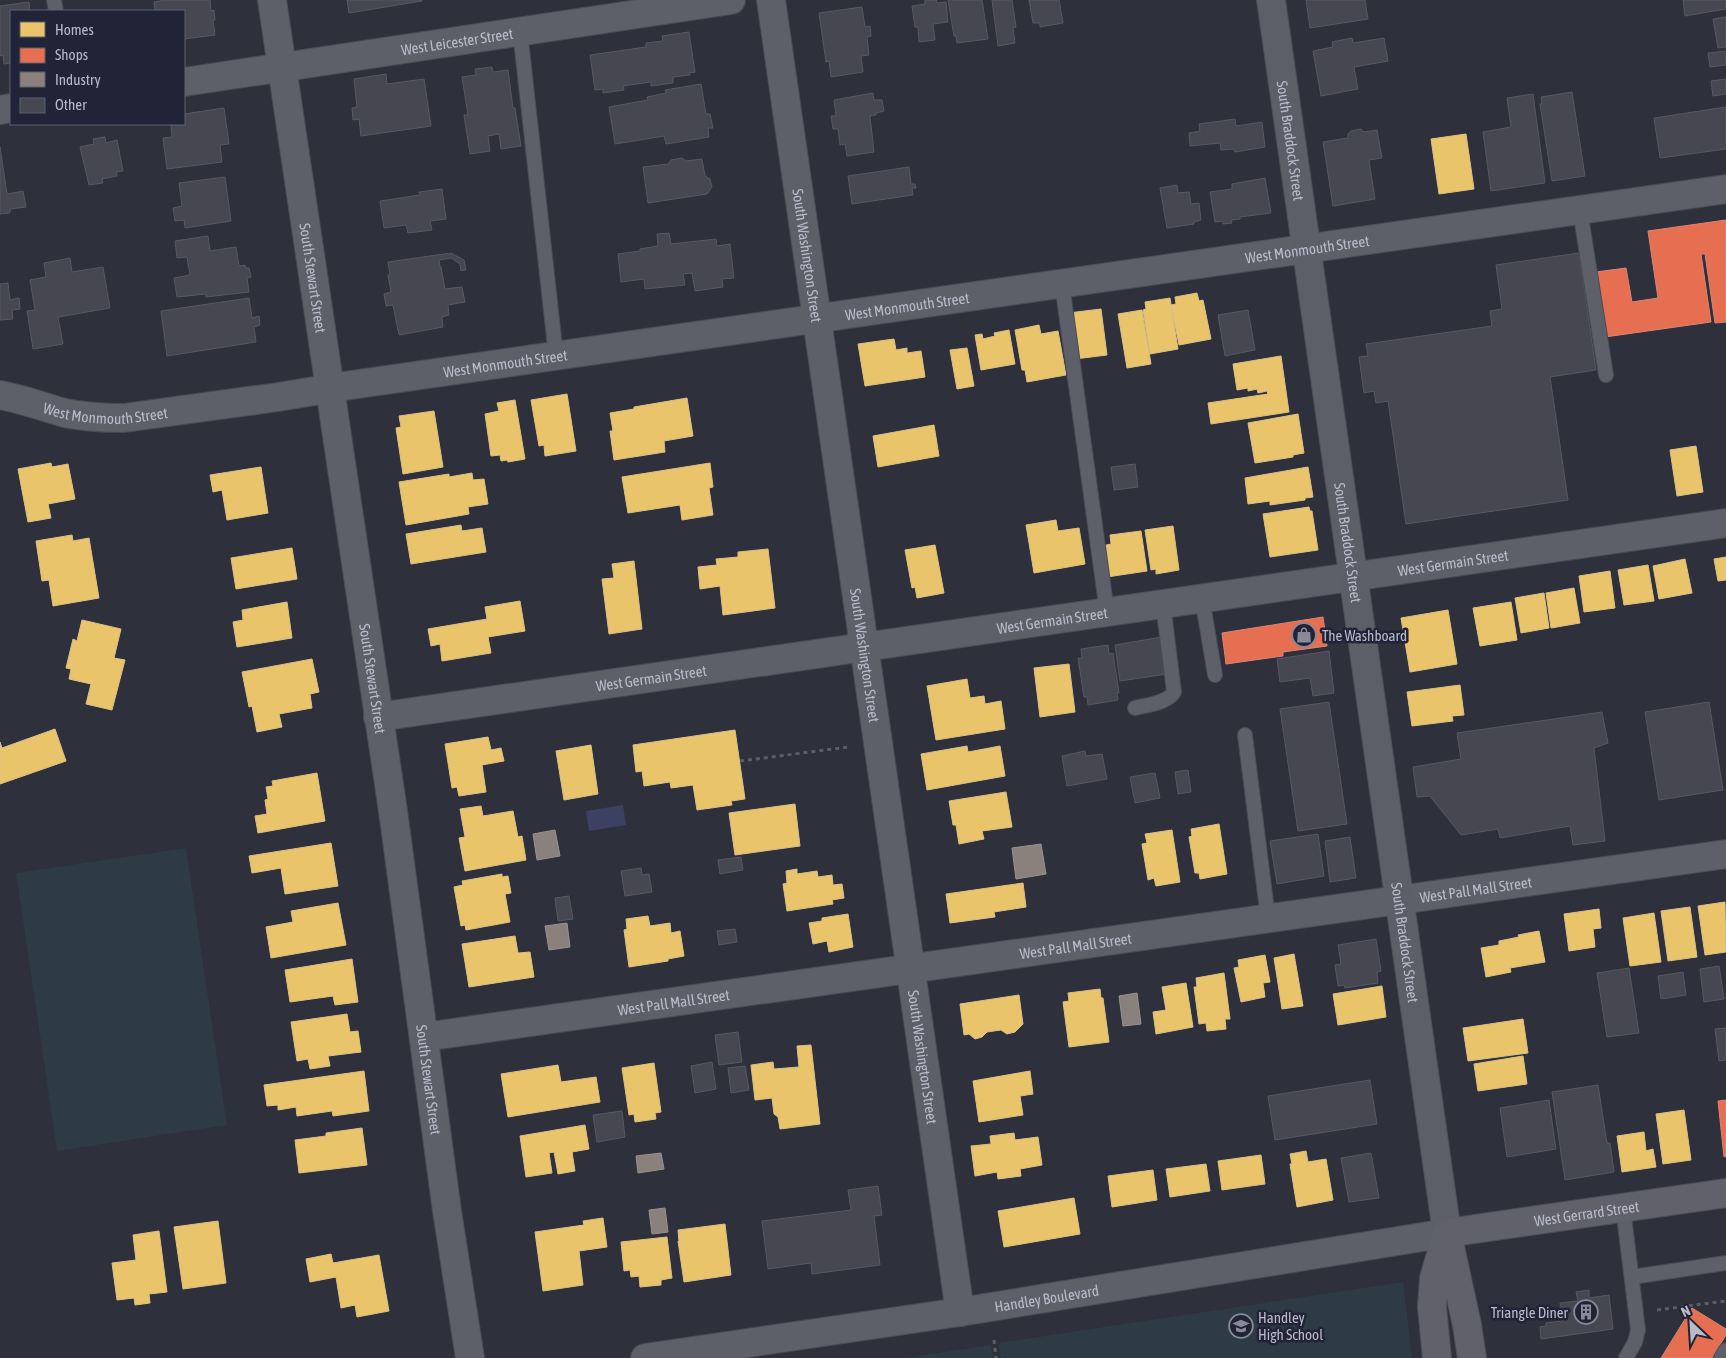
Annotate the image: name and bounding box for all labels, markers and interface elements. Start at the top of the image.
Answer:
legend [10,10,185,125]
text: Homes [55,21,94,38]
street label: West Leicester Street [400,24,514,58]
text: Shops [55,46,88,63]
text: Industry [55,71,101,88]
street label: South Braddock Street [1274,79,1308,202]
text: Other [55,96,87,113]
street label: South Washington Street [790,187,826,323]
street label: South Stewart Street [297,222,330,334]
street label: West Monmouth Street [1244,231,1370,266]
street label: West Monmouth Street [844,288,970,323]
street label: West Monmouth Street [442,346,568,380]
street label: West Monmouth Street [41,399,169,427]
street label: South Braddock Street [1331,481,1365,604]
street label: West Germain Street [1396,546,1509,579]
street label: South Washington Street [847,587,883,723]
street label: West Germain Street [996,604,1109,636]
street label: South Stewart Street [357,622,390,735]
shop icon: The Washboard [1291,622,1317,648]
place label: The Washboard [1322,627,1407,644]
street label: West Germain Street [595,661,708,694]
street label: West Pall Mall Street [1418,873,1533,905]
street label: South Braddock Street [1389,881,1422,1004]
street label: West Pall Mall Street [1018,929,1133,962]
street label: West Pall Mall Street [616,986,731,1018]
street label: South Washington Street [905,989,941,1125]
street label: South Stewart Street [413,1024,445,1136]
street label: West Gerrard Street [1533,1197,1640,1229]
street label: Handley Boulevard [993,1281,1100,1315]
north arrow [1666,1298,1716,1348]
building icon: Triangle Diner [1573,1299,1599,1325]
text: N [1678,1302,1693,1320]
place label: Triangle Diner [1491,1304,1569,1321]
place label: Handley High School [1258,1309,1323,1343]
school or university icon: Handley High School [1228,1313,1254,1339]

